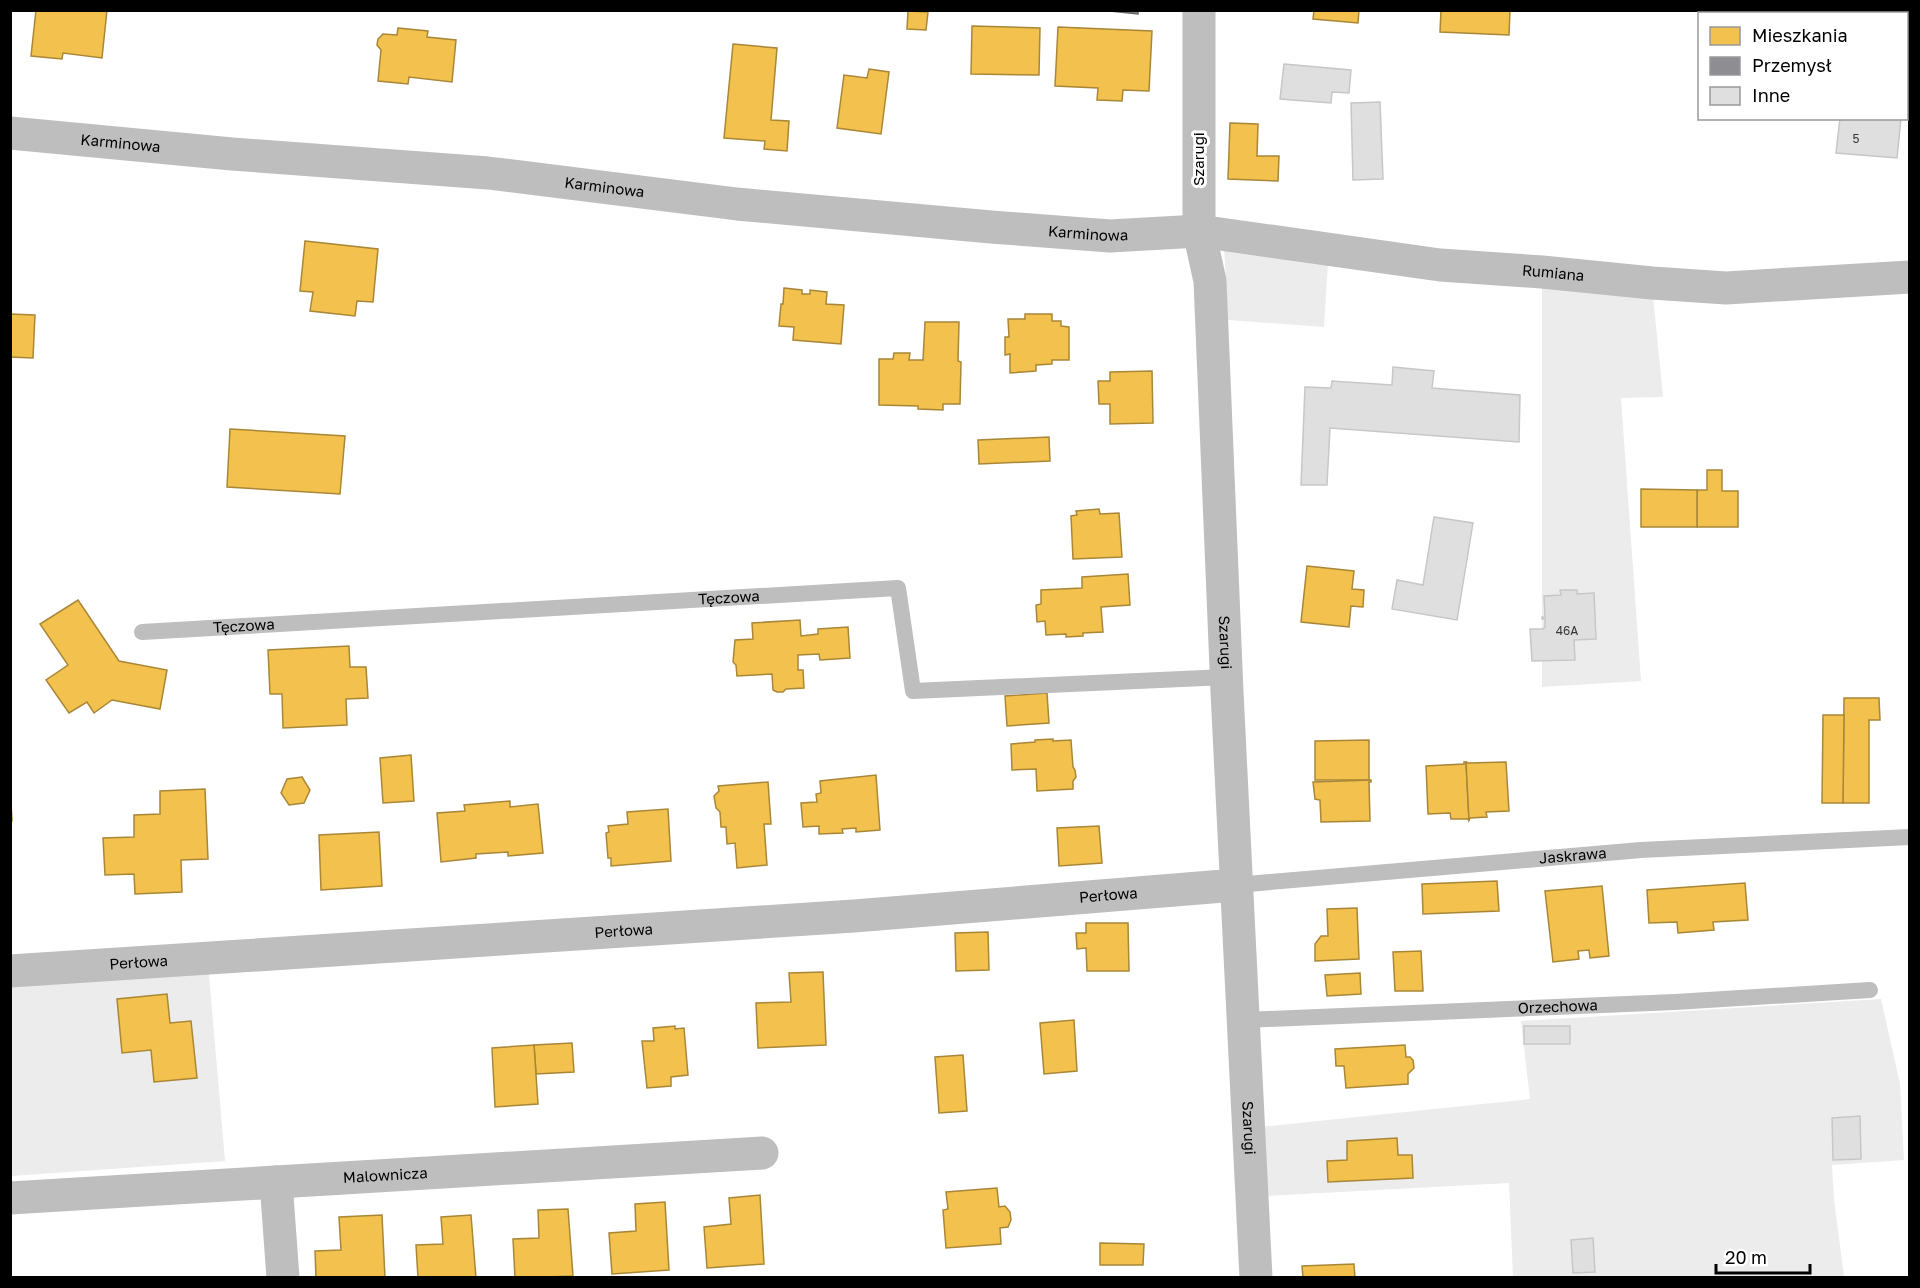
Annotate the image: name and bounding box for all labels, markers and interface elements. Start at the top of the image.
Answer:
legend [1698,12,1908,120]
text: Mieszkania [1752,24,1848,46]
text: Przemysł [1752,54,1832,76]
text: Inne [1752,84,1790,106]
street label: Karminowa [80,130,161,155]
house number: 5 [1853,131,1860,146]
street label: Szarugi [1189,132,1207,186]
street label: Karminowa [564,173,645,200]
street label: Karminowa [1047,221,1129,244]
street label: Rumiana [1521,261,1585,284]
street label: Tęczowa [698,586,760,608]
street label: Tęczowa [212,614,275,636]
street label: Szarugi [1216,615,1236,670]
house number: 46A [1556,623,1578,638]
street label: Jaskrawa [1538,843,1607,867]
street label: Perłowa [1078,883,1138,906]
street label: Perłowa [594,919,654,941]
street label: Perłowa [109,951,169,973]
street label: Orzechowa [1517,995,1598,1017]
street label: Szarugi [1239,1101,1260,1155]
street label: Malownicza [342,1163,428,1186]
scale bar [1716,1237,1810,1275]
text: 20 m [1725,1246,1767,1268]

